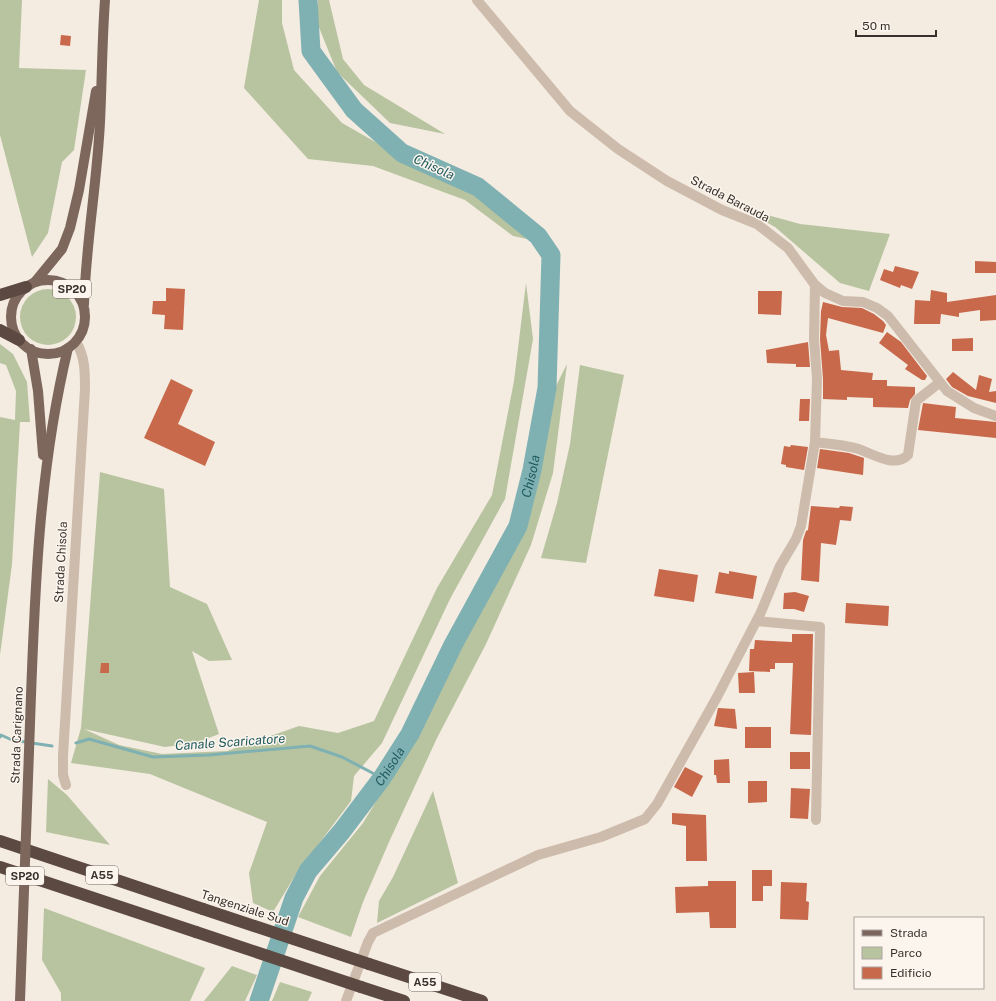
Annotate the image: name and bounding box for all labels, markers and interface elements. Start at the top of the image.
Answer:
scale bar [856,12,936,38]
text: 50 m [862,19,890,33]
water label: Chisola [411,151,457,183]
street label: Strada Barauda [688,173,772,225]
road number: SP20 [53,280,91,298]
water label: Chisola [518,454,542,499]
street label: Strada Chisola [52,521,70,603]
street label: Strada Carignano [8,686,26,784]
water label: Canale Scaricatore [174,731,286,753]
water label: Chisola [371,744,407,789]
road number: A55 [86,866,118,884]
road number: SP20 [6,867,44,885]
street label: Tangenziale Sud [199,887,291,929]
legend [854,917,984,989]
text: Strada [890,926,927,940]
text: Parco [890,946,922,960]
text: Edificio [890,966,932,980]
road number: A55 [409,973,441,991]

